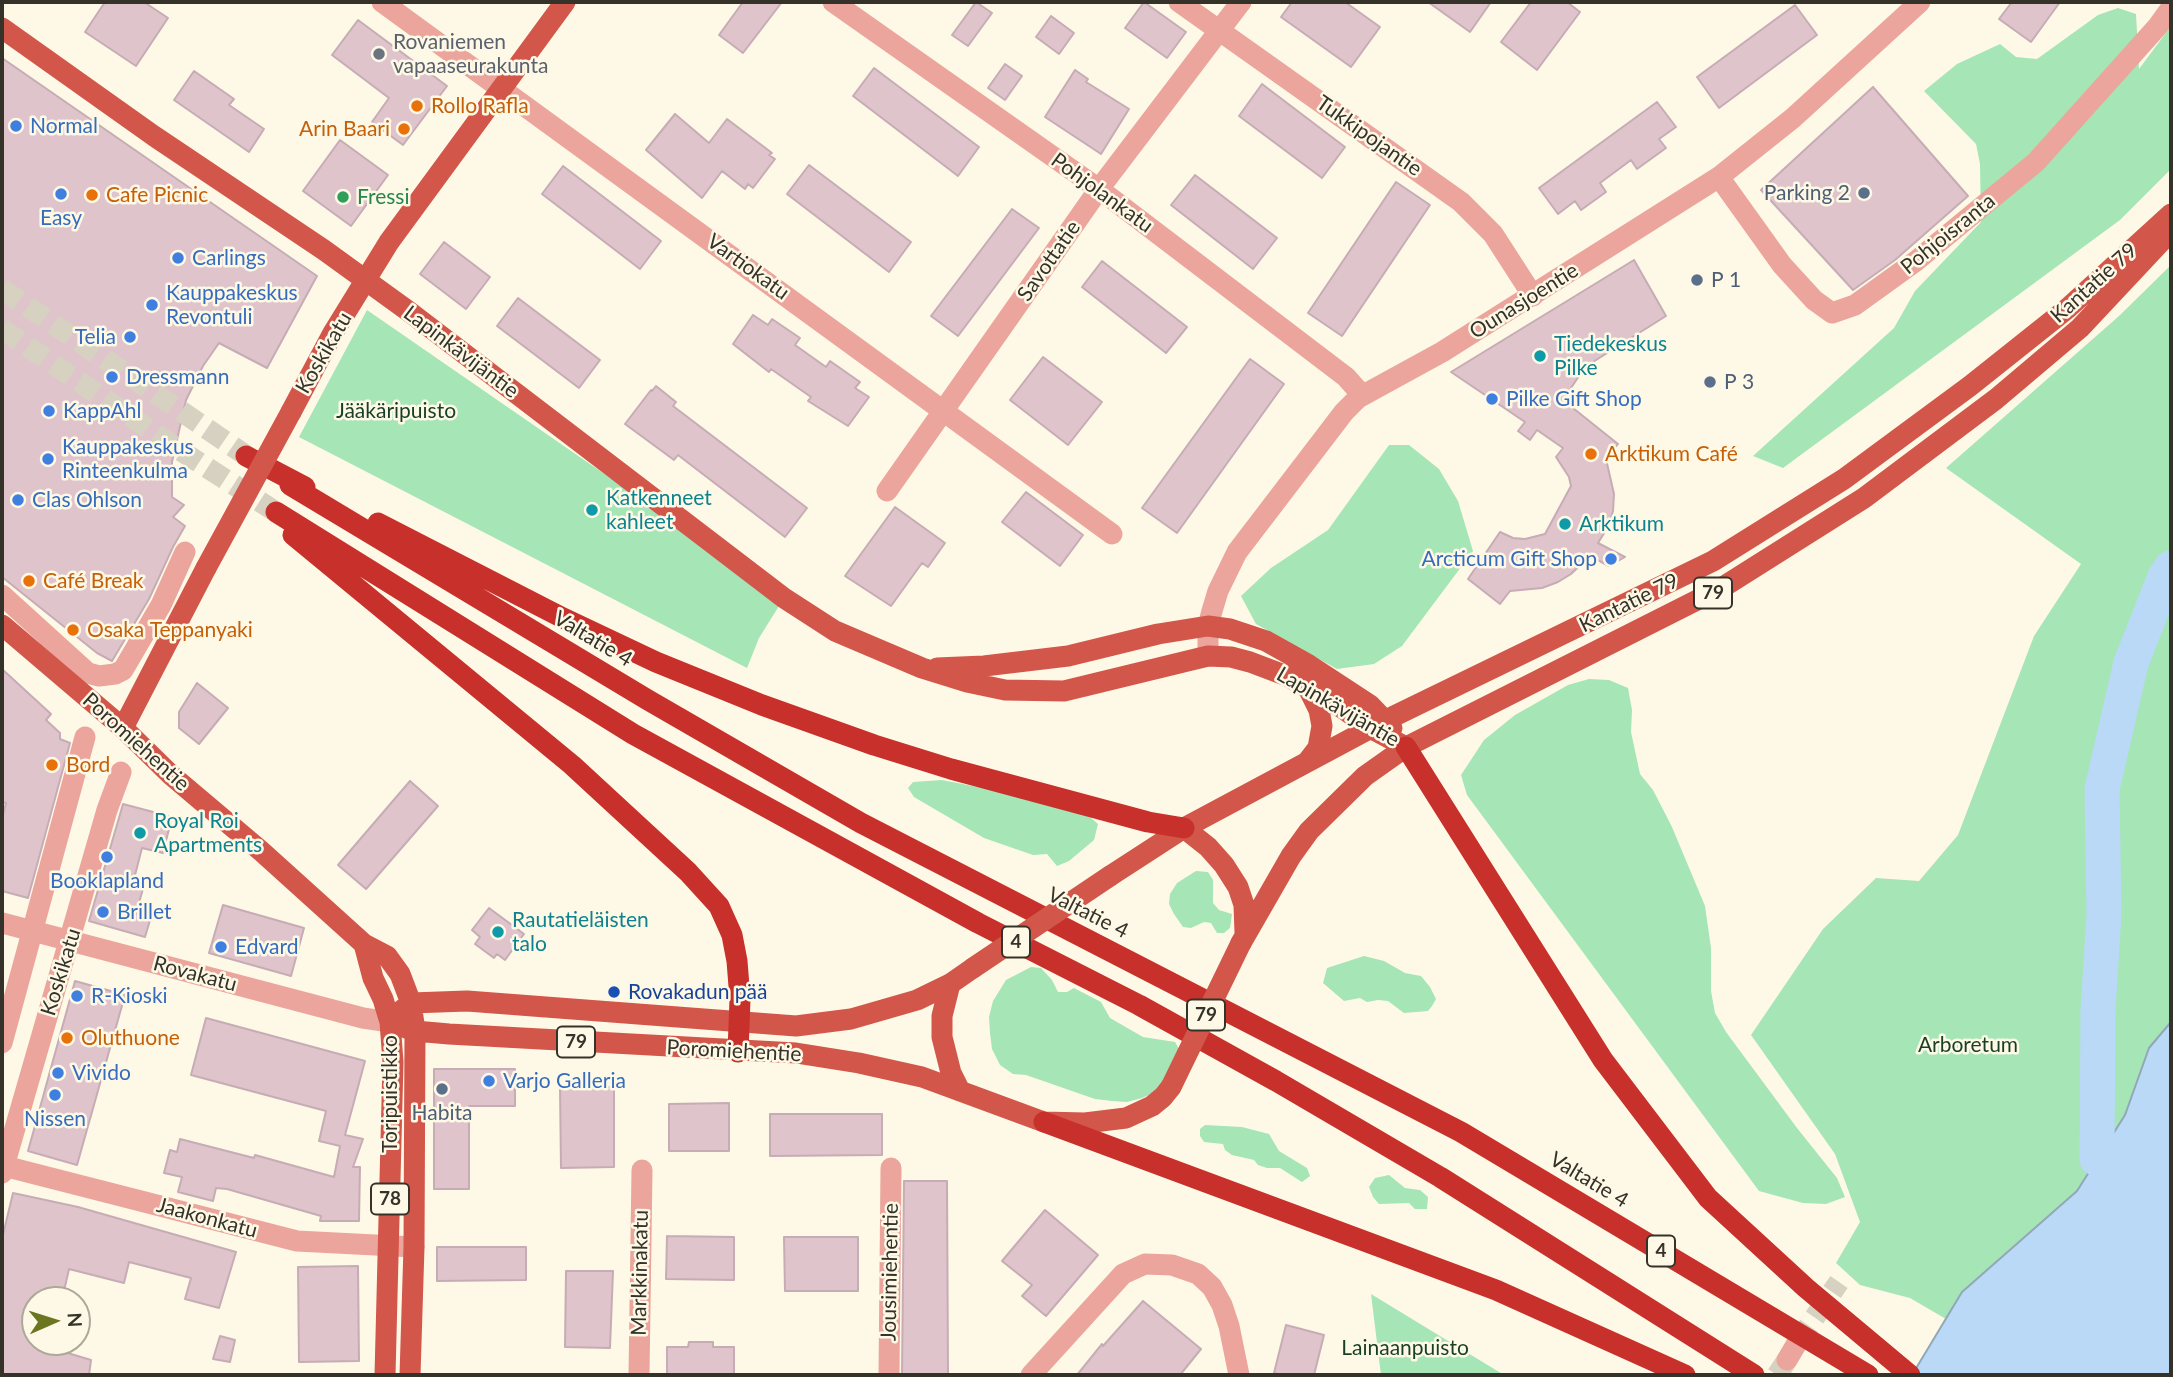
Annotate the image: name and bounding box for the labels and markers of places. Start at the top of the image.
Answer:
place label: Rovaniemen vapaaseurakunta [393,29,548,79]
marker: Rovaniemen vapaaseurakunta [371,46,387,62]
place label: Rollo Rafla [431,93,529,119]
marker: Rollo Rafla [409,98,425,114]
place label: Normal [30,113,98,139]
place label: Arin Baari [299,116,390,142]
marker: Normal [8,118,24,134]
marker: Arin Baari [396,121,412,137]
place label: Parking 2 [1764,180,1850,206]
place label: Cafe Picnic [106,182,208,208]
place label: Fressi [357,184,409,210]
marker: Parking 2 [1856,185,1872,201]
marker: Easy [53,186,69,202]
marker: Cafe Picnic [84,187,100,203]
marker: Fressi [335,189,351,205]
place label: Easy [40,205,82,231]
place label: Carlings [192,245,266,271]
marker: Carlings [170,250,186,266]
place label: P 1 [1711,267,1741,293]
marker: P 1 [1689,272,1705,288]
place label: Kauppakeskus Revontuli [166,280,298,330]
marker: Kauppakeskus Revontuli [144,297,160,313]
place label: Telia [75,324,116,350]
marker: Telia [122,329,138,345]
place label: Tiedekeskus Pilke [1554,331,1667,381]
marker: Tiedekeskus Pilke [1532,348,1548,364]
place label: Dressmann [126,364,229,390]
marker: Dressmann [104,369,120,385]
place label: P 3 [1724,369,1754,395]
marker: P 3 [1702,374,1718,390]
place label: Pilke Gift Shop [1506,386,1642,412]
marker: Pilke Gift Shop [1484,391,1500,407]
place label: KappAhl [63,398,141,424]
marker: KappAhl [41,403,57,419]
place label: Kauppakeskus Rinteenkulma [62,434,194,484]
place label: Arktikum Café [1605,441,1738,467]
marker: Arktikum Café [1583,446,1599,462]
marker: Kauppakeskus Rinteenkulma [40,451,56,467]
place label: Katkenneet kahleet [606,485,712,535]
place label: Clas Ohlson [32,487,142,513]
marker: Clas Ohlson [10,492,26,508]
marker: Katkenneet kahleet [584,502,600,518]
place label: Arktikum [1579,511,1664,537]
marker: Arktikum [1557,516,1573,532]
place label: Arcticum Gift Shop [1422,546,1597,572]
marker: Arcticum Gift Shop [1603,551,1619,567]
place label: Café Break [43,568,144,594]
marker: Café Break [21,573,37,589]
place label: Osaka Teppanyaki [87,617,253,643]
marker: Osaka Teppanyaki [65,622,81,638]
place label: Bord [66,752,110,778]
marker: Bord [44,757,60,773]
place label: Royal Roi Apartments [154,808,262,858]
marker: Royal Roi Apartments [132,825,148,841]
marker: Booklapland [99,849,115,865]
place label: Booklapland [50,868,164,894]
place label: Brillet [117,899,171,925]
marker: Brillet [95,904,111,920]
place label: Rautatieläisten talo [512,907,649,957]
marker: Rautatieläisten talo [490,924,506,940]
place label: Edvard [235,934,298,960]
marker: Edvard [213,939,229,955]
place label: Rovakadun pää [628,979,767,1005]
place label: R-Kioski [91,983,168,1009]
marker: Rovakadun pää [606,984,622,1000]
marker: R-Kioski [69,988,85,1004]
place label: Oluthuone [81,1025,180,1051]
marker: Oluthuone [59,1030,75,1046]
place label: Vivido [72,1060,131,1086]
marker: Vivido [50,1065,66,1081]
place label: Varjo Galleria [503,1068,626,1094]
marker: Varjo Galleria [481,1073,497,1089]
marker: Habita [434,1081,450,1097]
marker: Nissen [47,1087,63,1103]
place label: Habita [412,1100,472,1126]
place label: Nissen [24,1106,86,1132]

